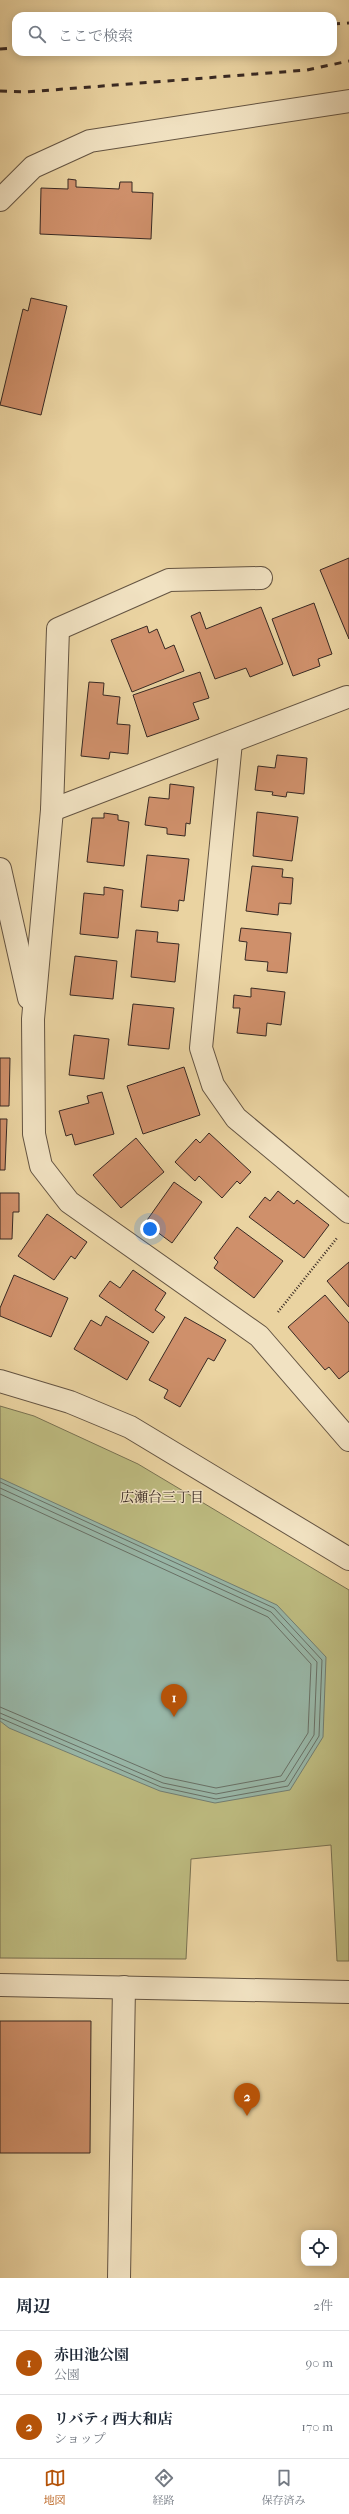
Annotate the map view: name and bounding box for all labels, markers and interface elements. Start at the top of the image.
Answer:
search box [12,12,337,56]
icon: search [26,23,48,45]
text: ここで検索 [58,27,133,45]
your location [140,1219,160,1239]
district label: 広瀬台三丁目 [120,1489,204,1506]
pin: 1 [161,1684,187,1717]
pin: 2 [234,2083,260,2116]
map controls [301,2230,337,2266]
button: locate [301,2230,337,2266]
text: 周辺 [16,2296,50,2316]
text: 2件 [313,2298,333,2313]
text: 赤田池公園 [54,2346,129,2364]
text: 1 [27,2355,31,2370]
text: 90 m [305,2355,333,2370]
text: 公園 [54,2367,80,2382]
text: リバティ西大和店 [54,2410,172,2428]
text: 2 [26,2419,32,2434]
text: 170 m [301,2419,333,2434]
text: ショップ [54,2431,106,2446]
tab: 地図 [44,2467,66,2507]
tab: 経路 [153,2467,175,2507]
tab: 保存済み [262,2467,306,2507]

